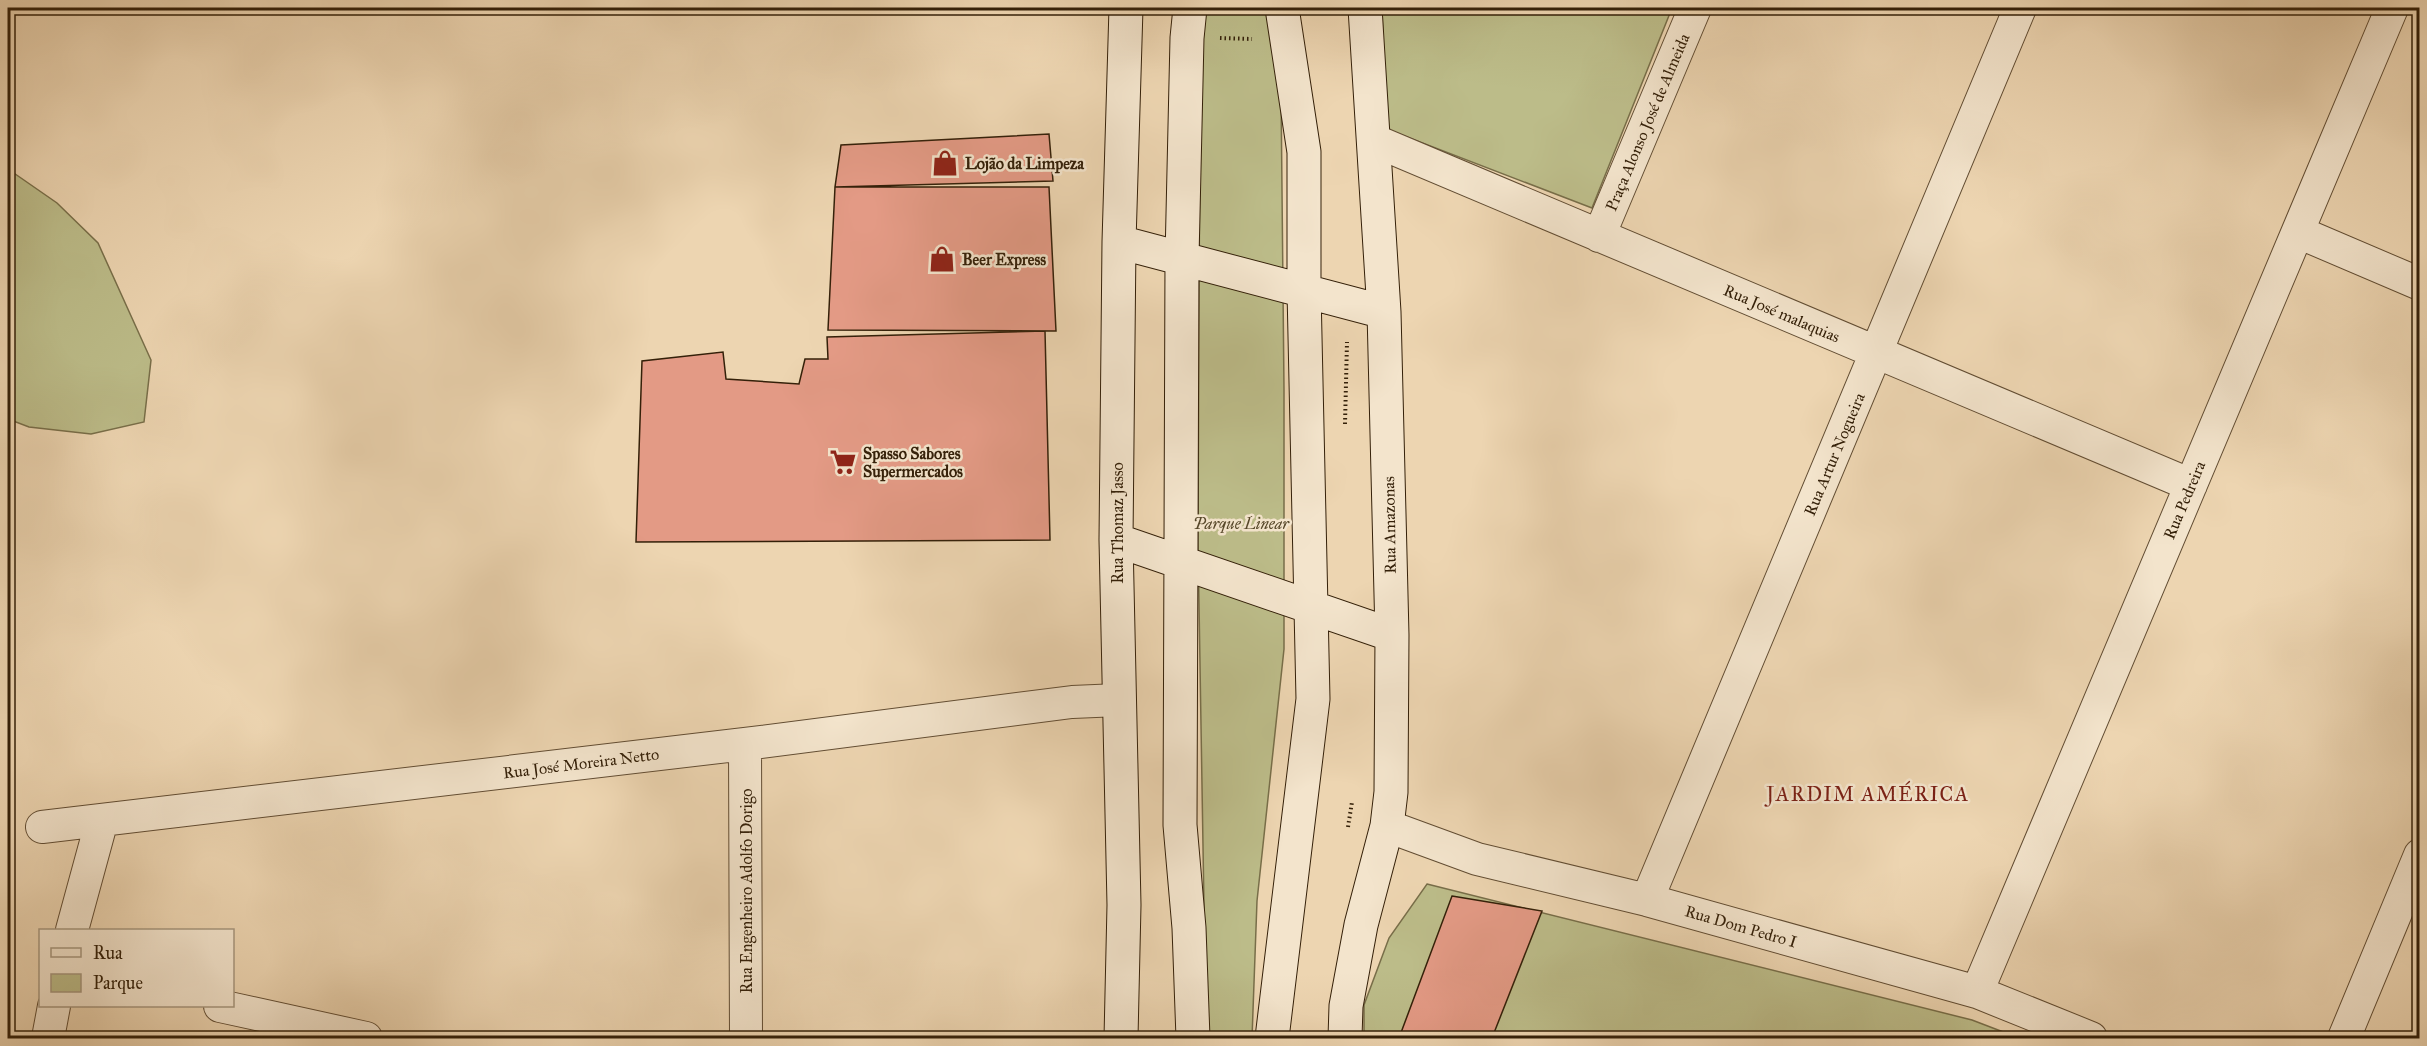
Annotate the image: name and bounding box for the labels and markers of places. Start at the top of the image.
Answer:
shop icon: Lojão da Limpeza [930,148,960,178]
place label: Lojão da Limpeza [965,154,1085,174]
shop icon: Beer Express [927,244,957,274]
place label: Beer Express [962,250,1046,270]
place label: Spasso Sabores Supermercados [863,444,963,482]
supermarket icon: Spasso Sabores Supermercados [828,447,858,477]

